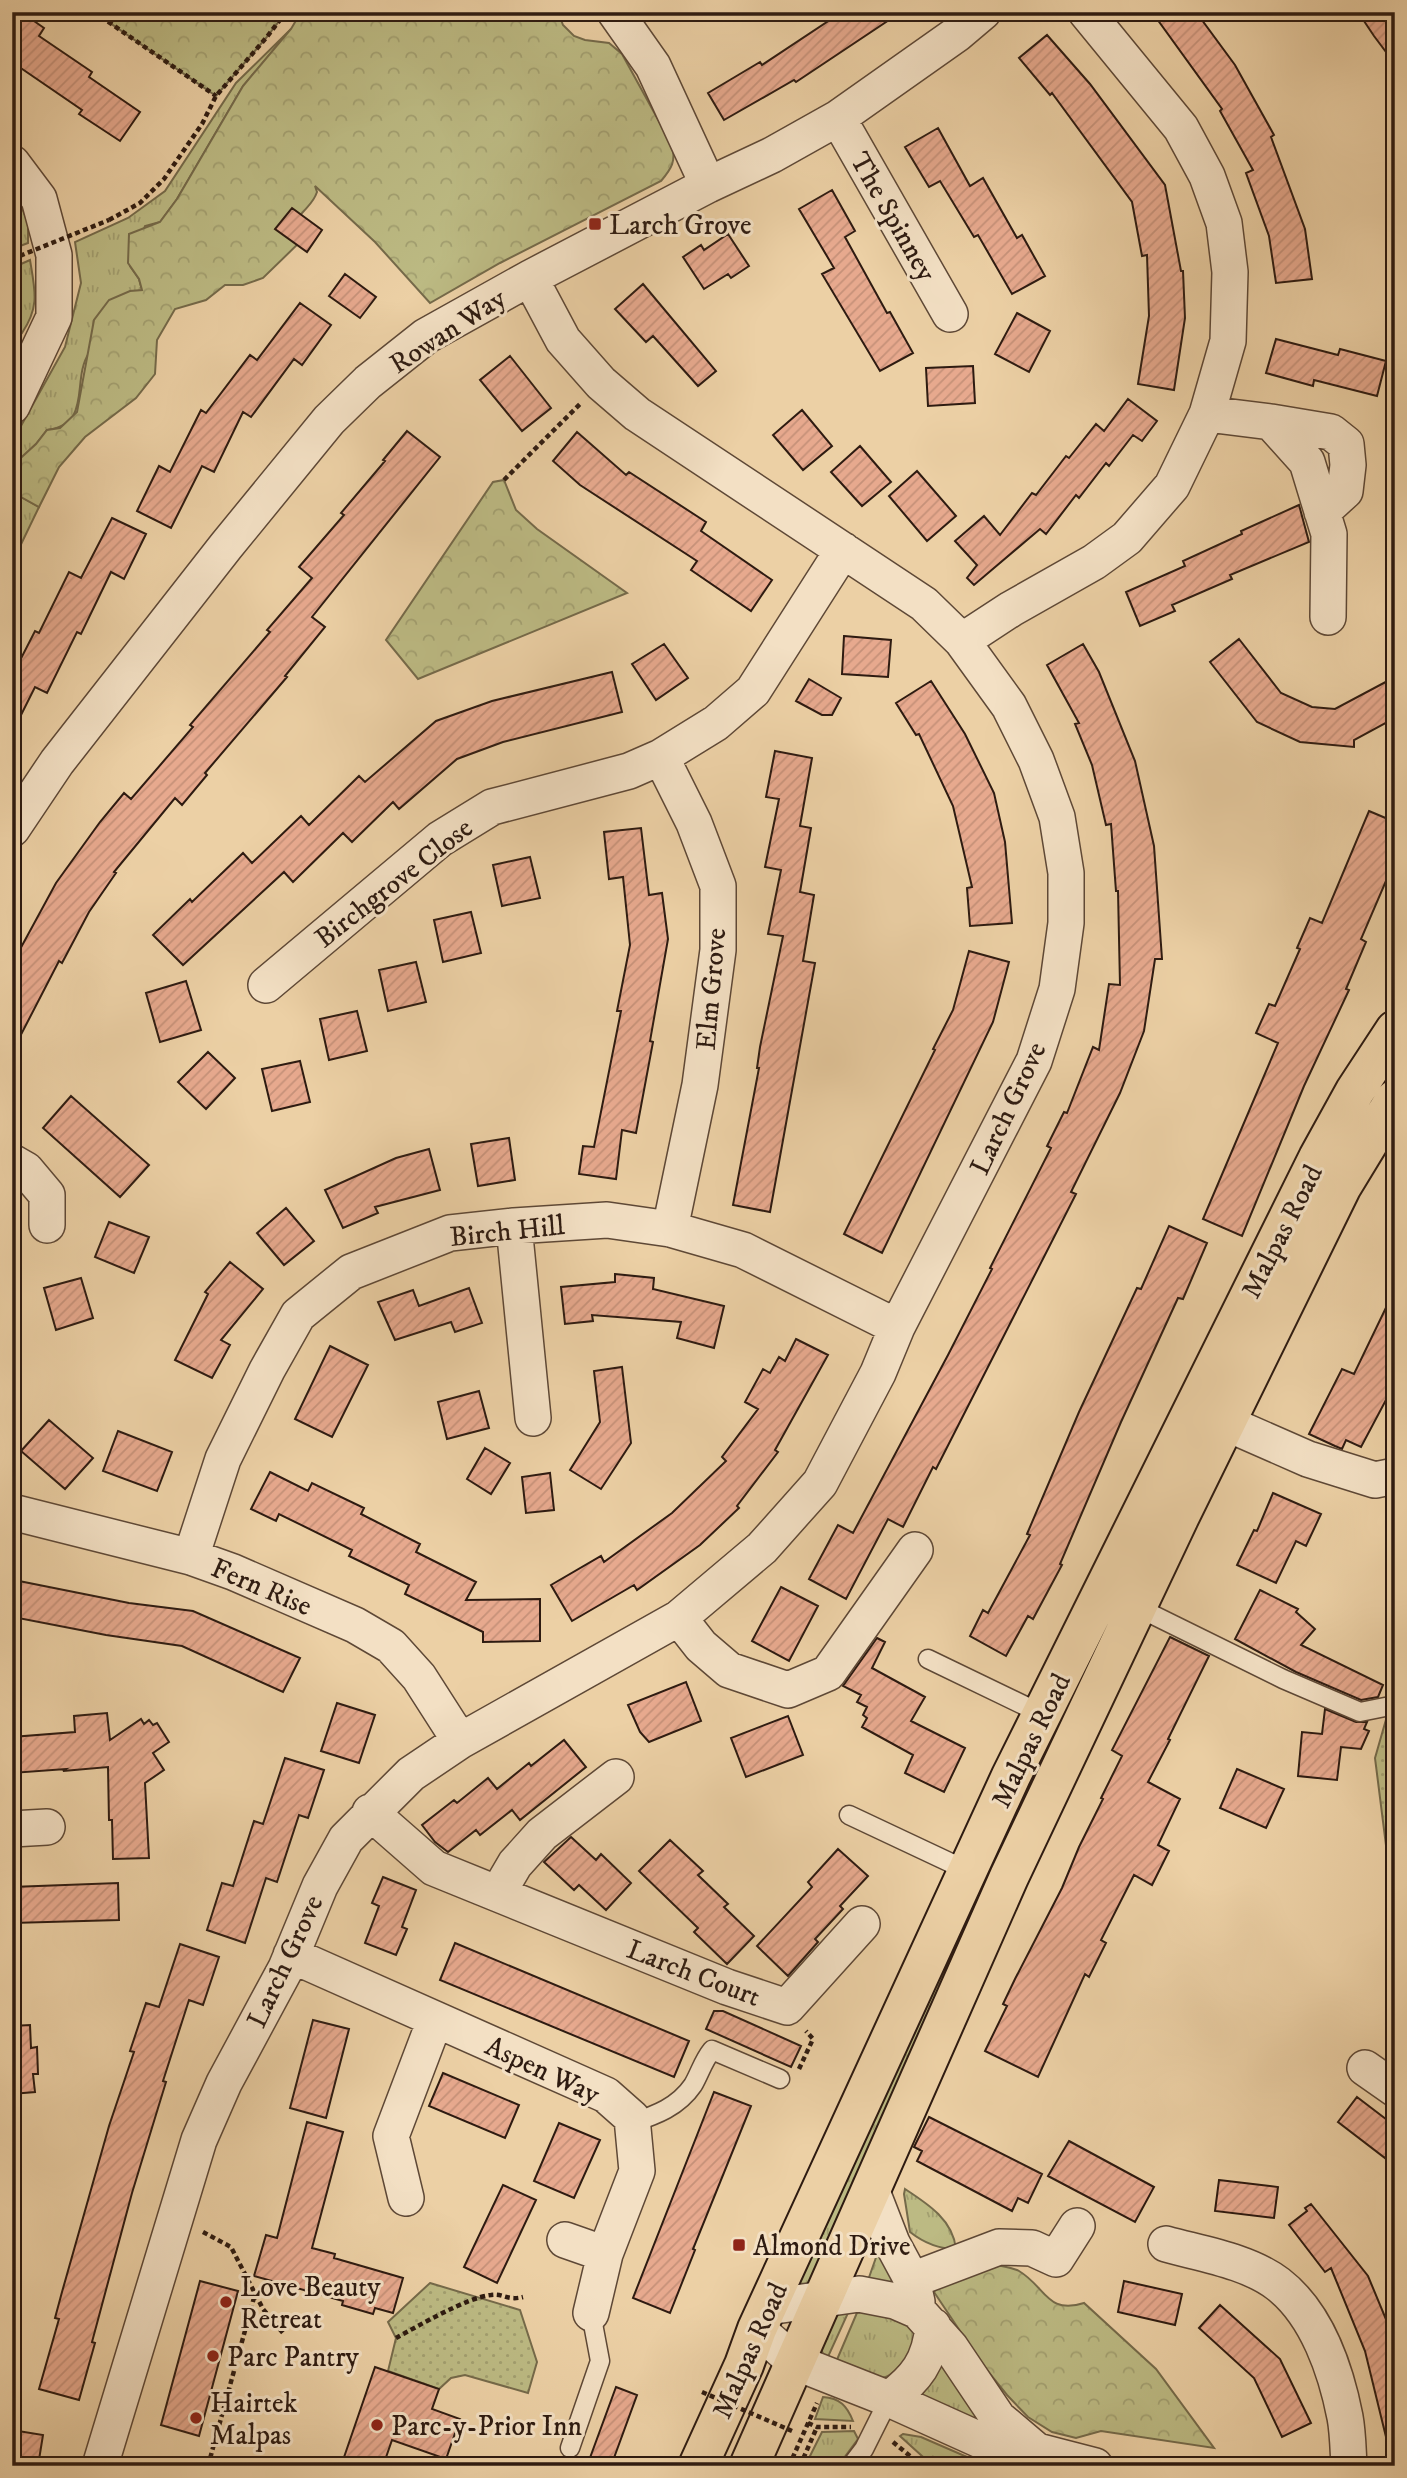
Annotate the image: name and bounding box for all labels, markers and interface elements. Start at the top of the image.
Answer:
street label: The Spinney [842,146,944,288]
place label: Larch Grove [609,208,752,243]
marker: Larch Grove [587,216,603,232]
street label: Rowan Way [383,280,513,382]
street label: Birchgrove Close [308,811,480,956]
street label: Elm Grove [689,926,734,1052]
street label: Larch Grove [962,1037,1054,1181]
street label: Malpas Road [1234,1159,1331,1304]
street label: Birch Hill [448,1208,567,1255]
street label: Fern Rise [206,1551,317,1624]
street label: Malpas Road [984,1668,1079,1814]
street label: Larch Grove [239,1890,331,2034]
street label: Larch Court [622,1932,765,2015]
street label: Aspen Way [479,2029,606,2112]
place label: Almond Drive [753,2229,911,2264]
marker: Almond Drive [731,2237,747,2253]
place label: Love Beauty Retreat [240,2270,381,2337]
street label: Malpas Road [705,2277,796,2424]
marker: Love Beauty Retreat [218,2294,234,2310]
place label: Parc Pantry [227,2340,360,2375]
marker: Parc Pantry [205,2348,221,2364]
place label: Hairtek Malpas [210,2386,298,2453]
place label: Parc-y-Prior Inn [391,2409,583,2444]
marker: Hairtek Malpas [188,2410,204,2426]
marker: Parc-y-Prior Inn [369,2417,385,2433]

